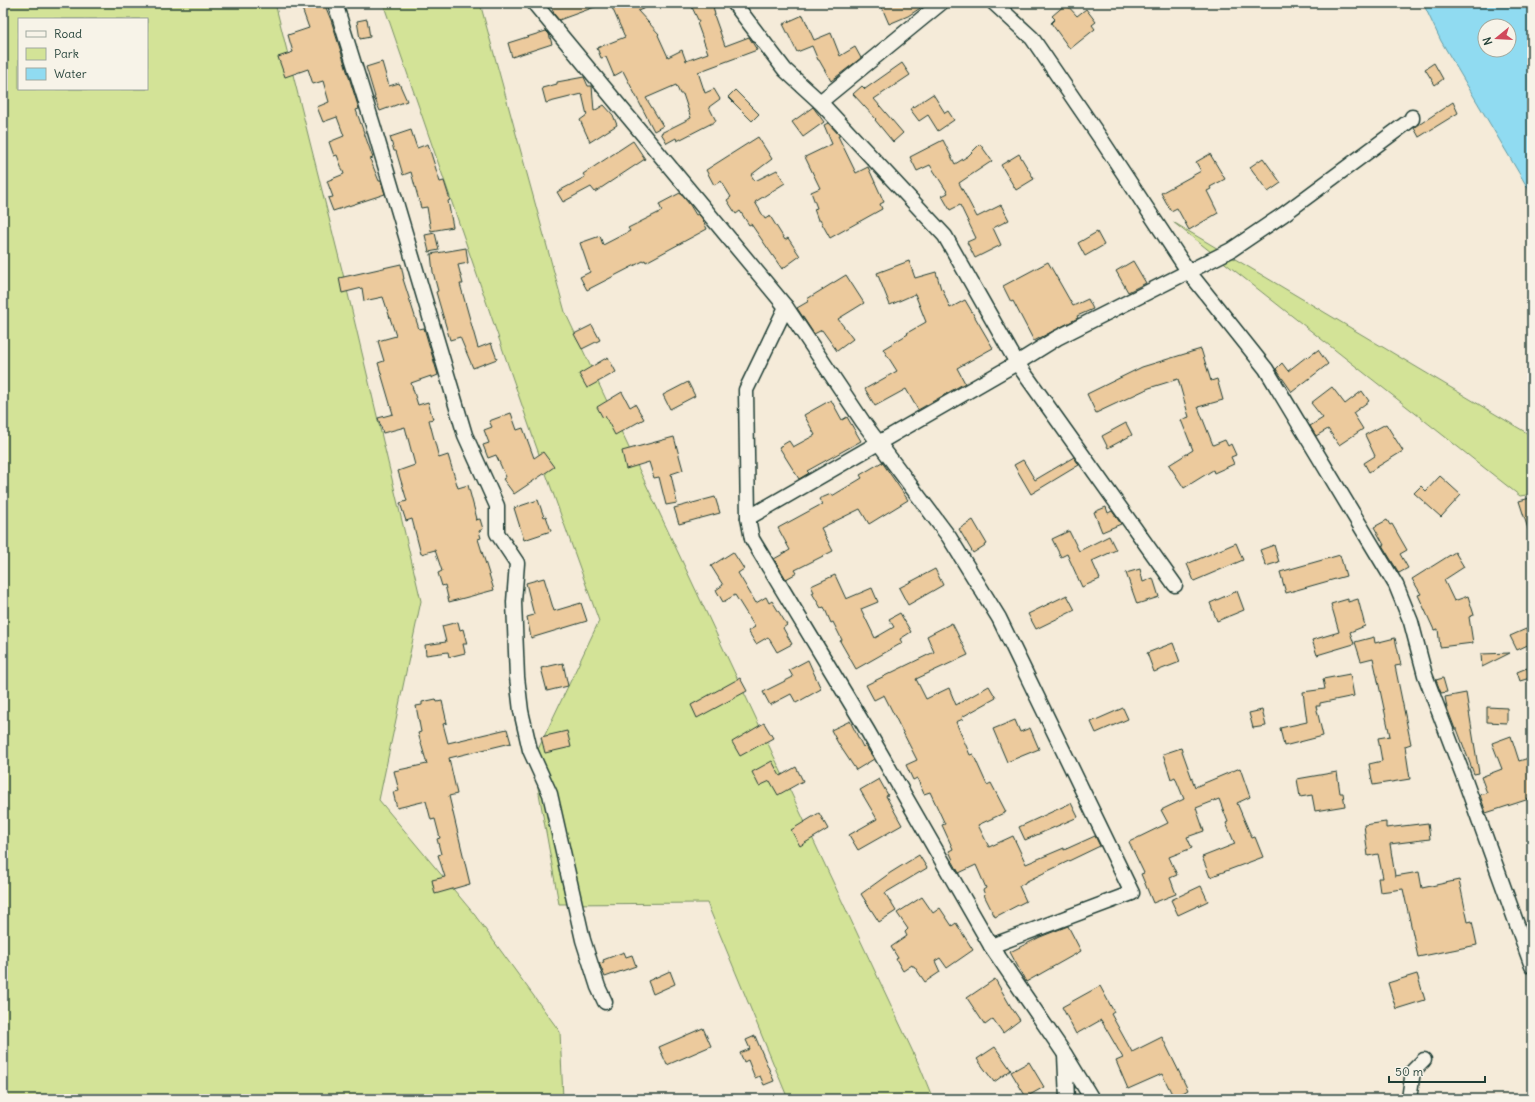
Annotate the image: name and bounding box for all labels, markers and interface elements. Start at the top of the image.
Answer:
legend [18,18,148,90]
north arrow [1477,18,1517,58]
text: Road [54,26,82,41]
text: N [1480,35,1495,47]
text: Park [54,46,79,61]
text: Water [54,66,87,81]
scale bar [1389,1058,1485,1084]
text: 50 m [1395,1064,1424,1079]

